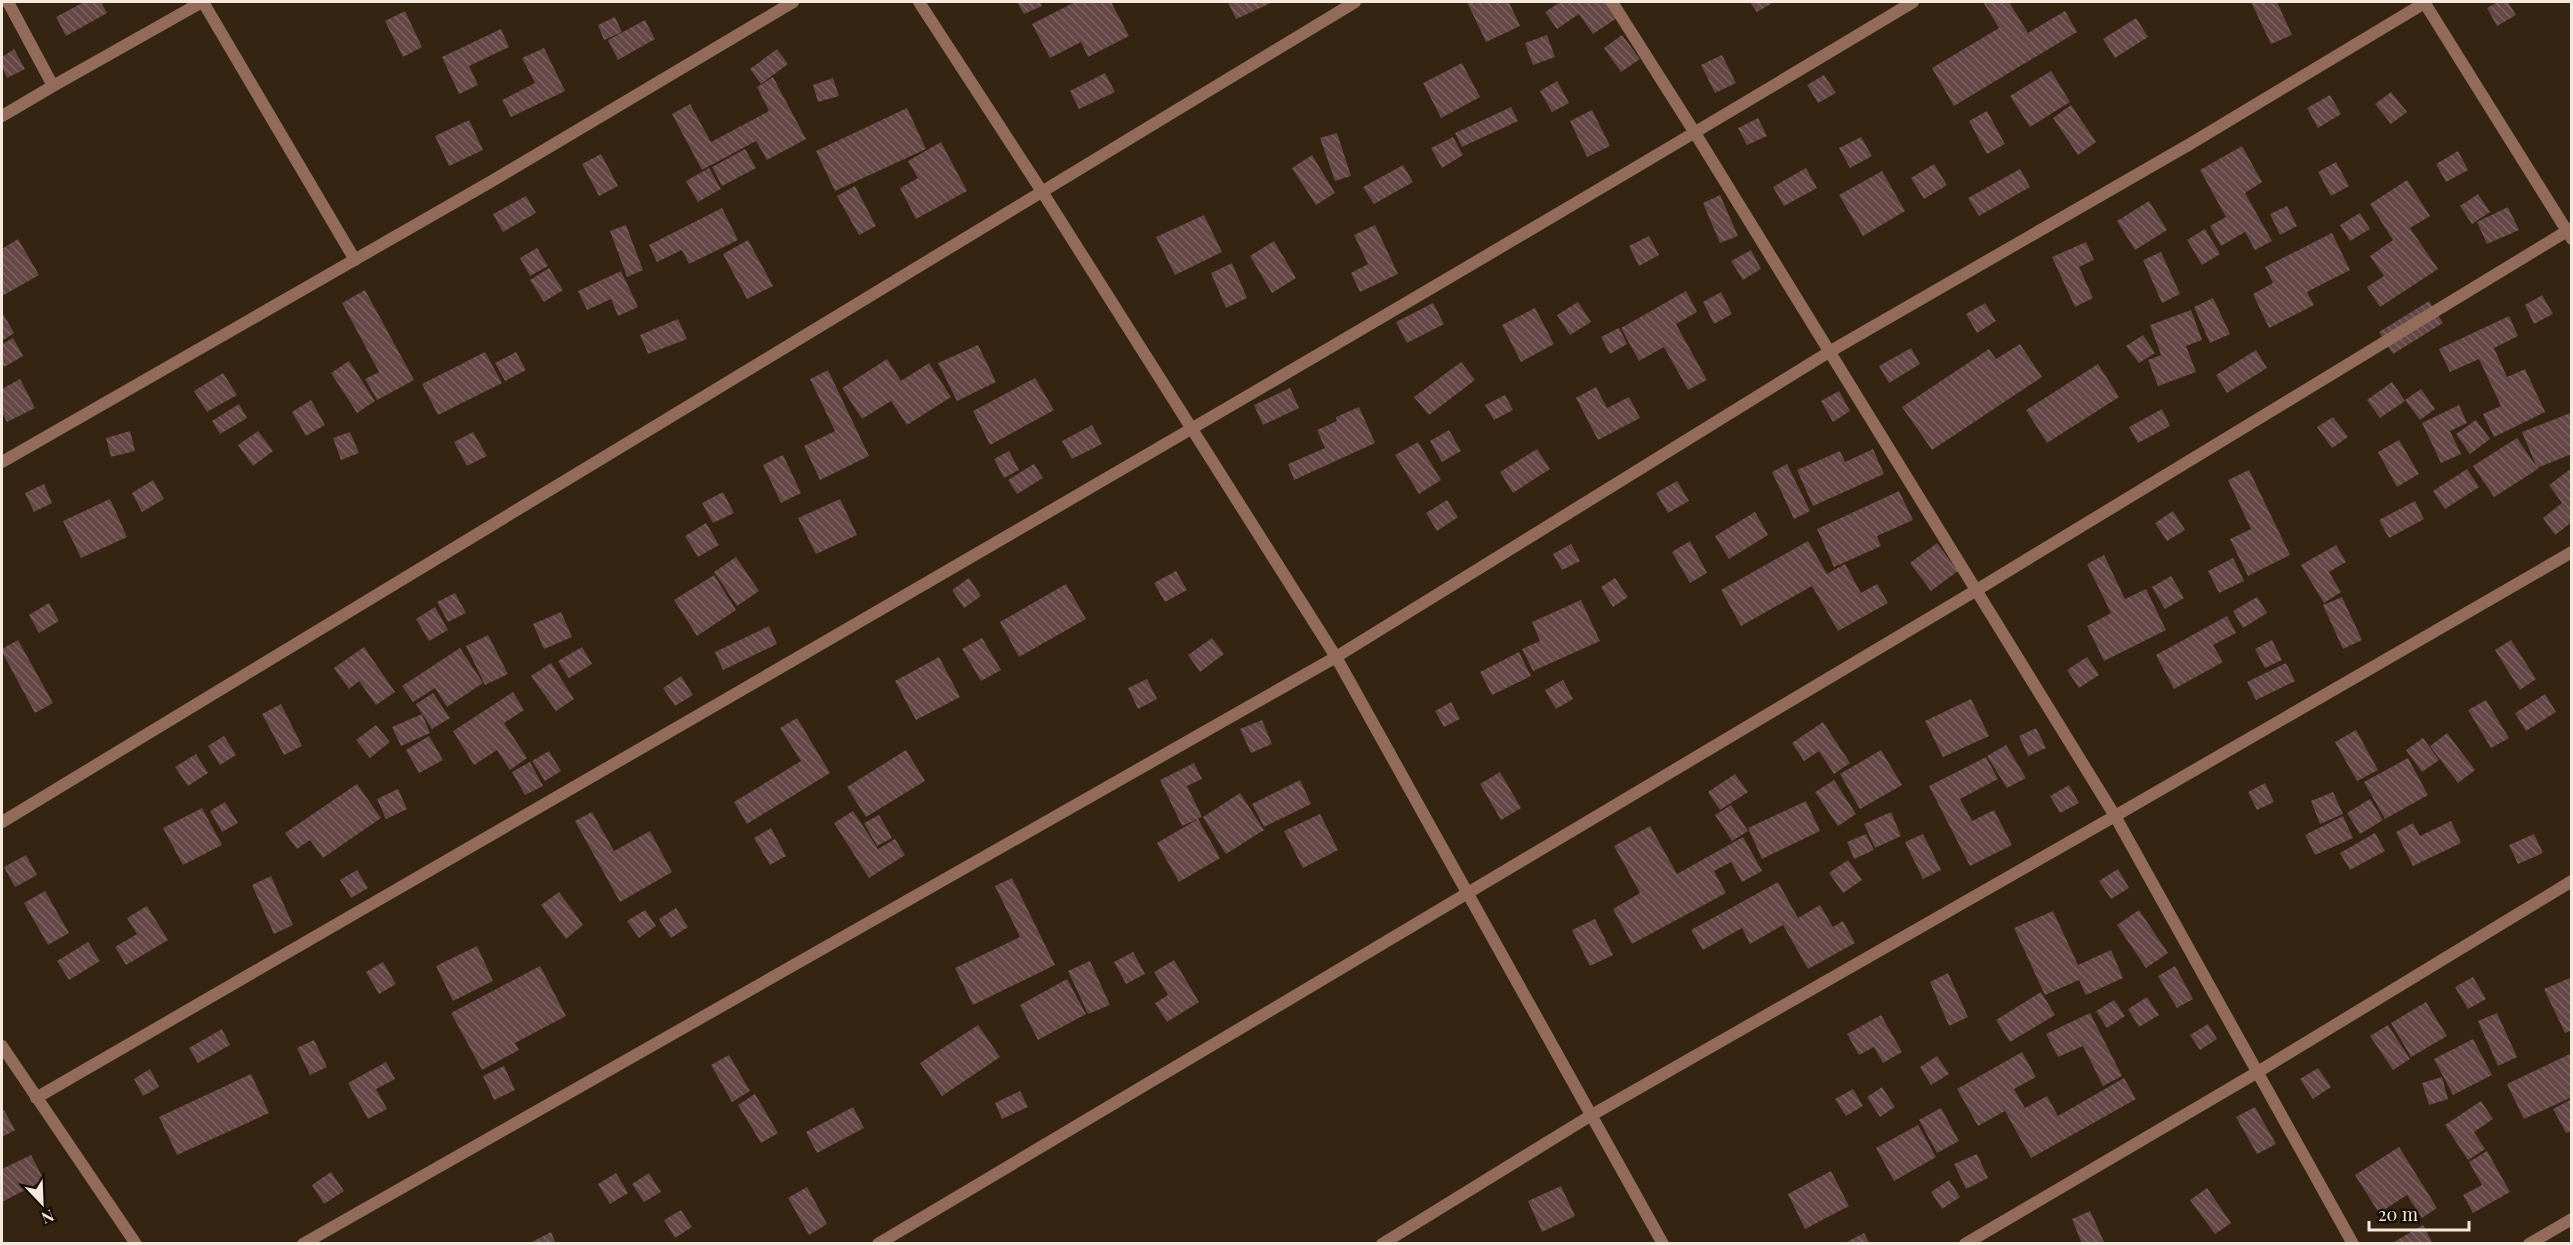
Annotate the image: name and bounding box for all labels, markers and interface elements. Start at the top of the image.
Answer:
north arrow [12,1173,72,1233]
scale bar [2369,1194,2470,1232]
text: 20 m [2378,1202,2418,1226]
text: N [38,1205,57,1229]

